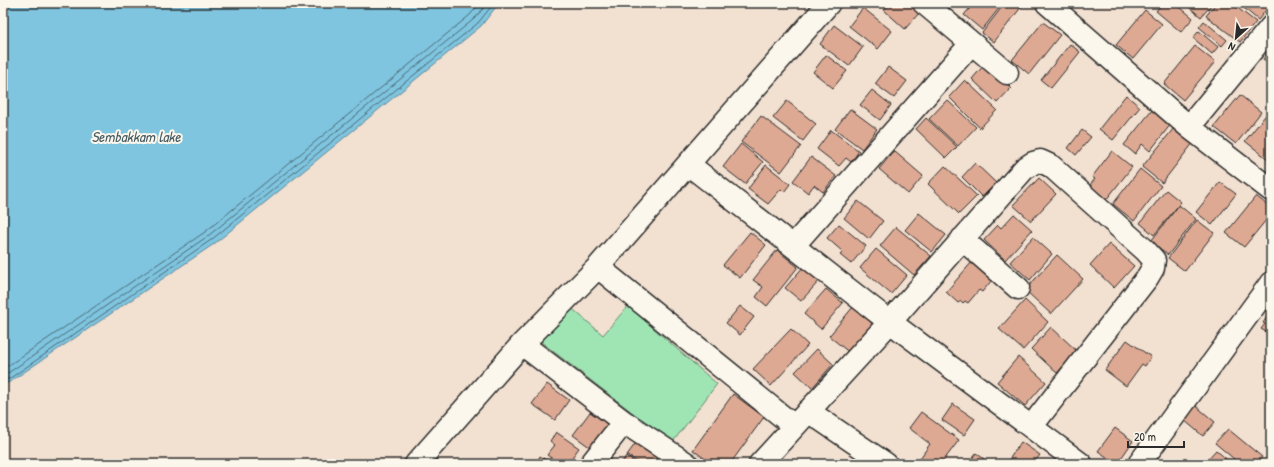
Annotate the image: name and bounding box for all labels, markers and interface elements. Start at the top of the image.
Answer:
north arrow [1216,18,1256,58]
text: N [1226,39,1237,54]
water label: Sembakkam lake [91,126,182,147]
scale bar [1128,423,1184,449]
text: 20 m [1134,428,1156,445]

